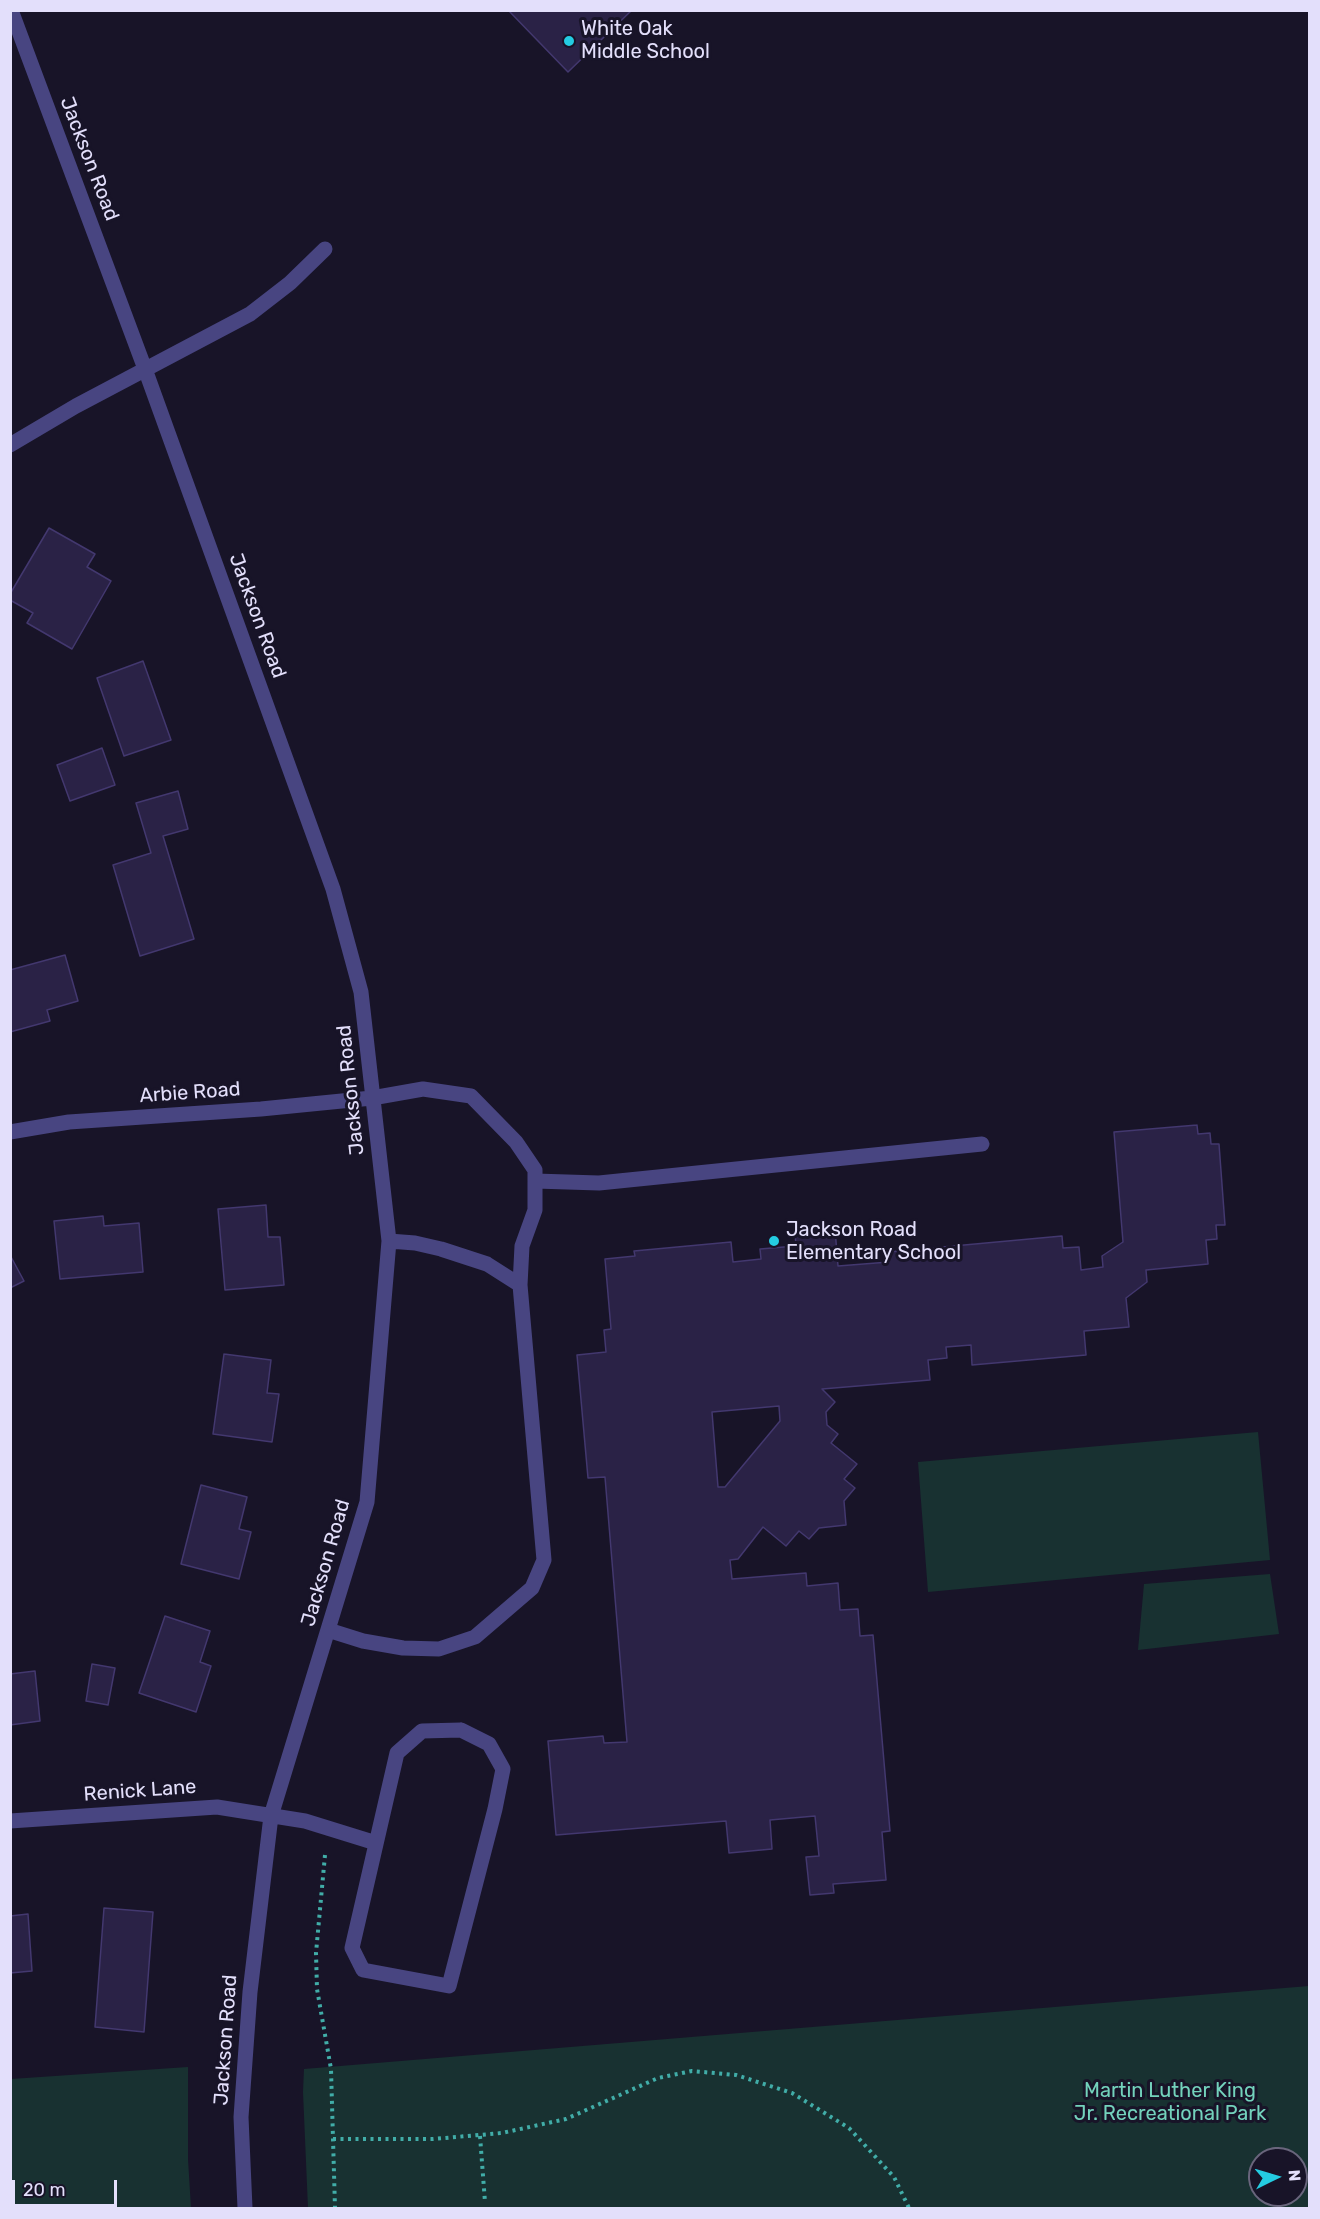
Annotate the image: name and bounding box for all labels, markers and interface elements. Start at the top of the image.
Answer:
place label: White Oak Middle School [581,17,710,64]
marker: White Oak Middle School [562,34,576,48]
street label: Jackson Road [54,94,124,224]
street label: Jackson Road [223,550,291,682]
street label: Jackson Road [332,1024,370,1156]
street label: Arbie Road [139,1077,241,1109]
place label: Jackson Road Elementary School [786,1218,961,1265]
marker: Jackson Road Elementary School [767,1234,781,1248]
street label: Jackson Road [296,1497,356,1629]
street label: Renick Lane [83,1775,197,1807]
street label: Jackson Road [209,1974,243,2106]
park label: Martin Luther King Jr. Recreational Park [1074,2079,1266,2126]
north arrow [1248,2147,1308,2207]
scale bar [15,2168,120,2206]
text: N [1284,2169,1304,2182]
text: 20 m [23,2179,65,2201]

